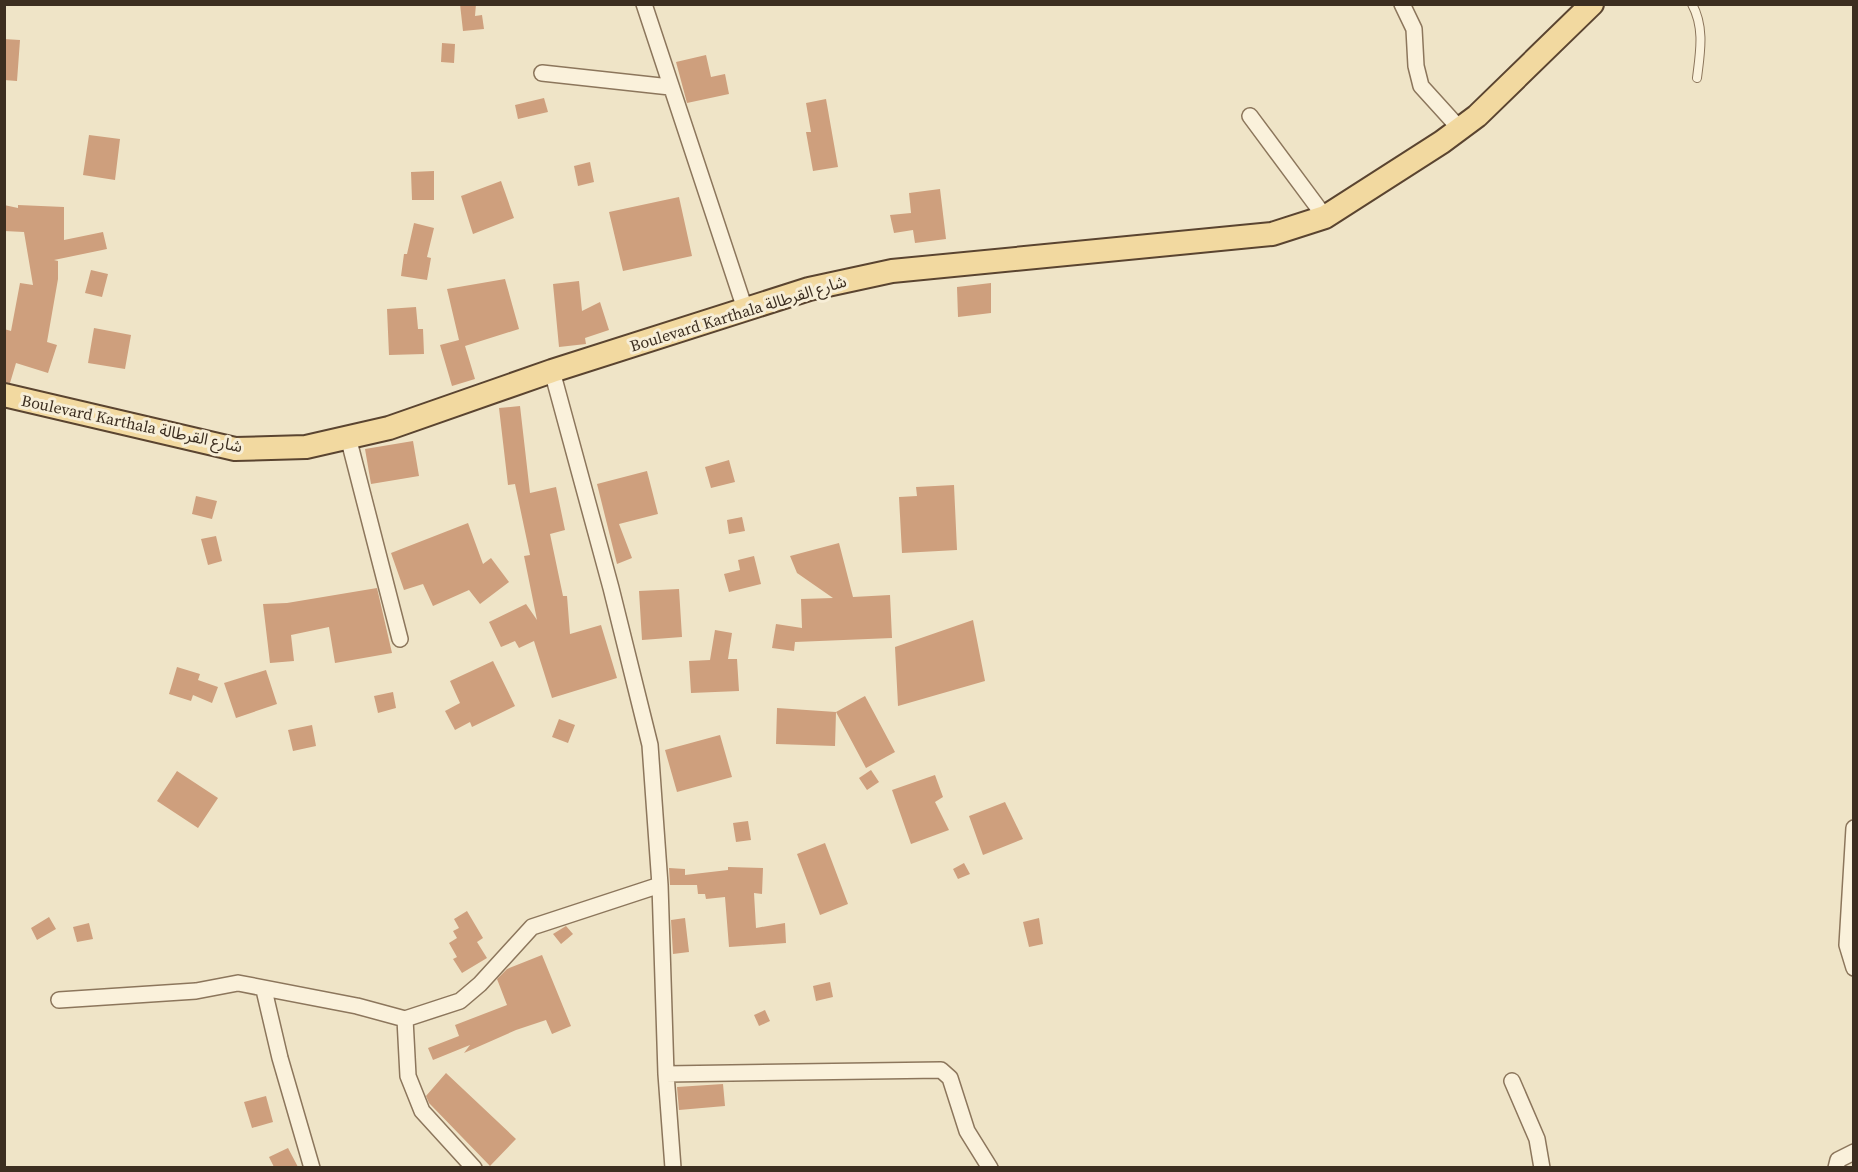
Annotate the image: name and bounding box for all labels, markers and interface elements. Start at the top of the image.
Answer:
street label: Boulevard Karthala شارع القرطالة [627,270,850,358]
street label: Boulevard Karthala شارع القرطالة [19,389,244,459]

